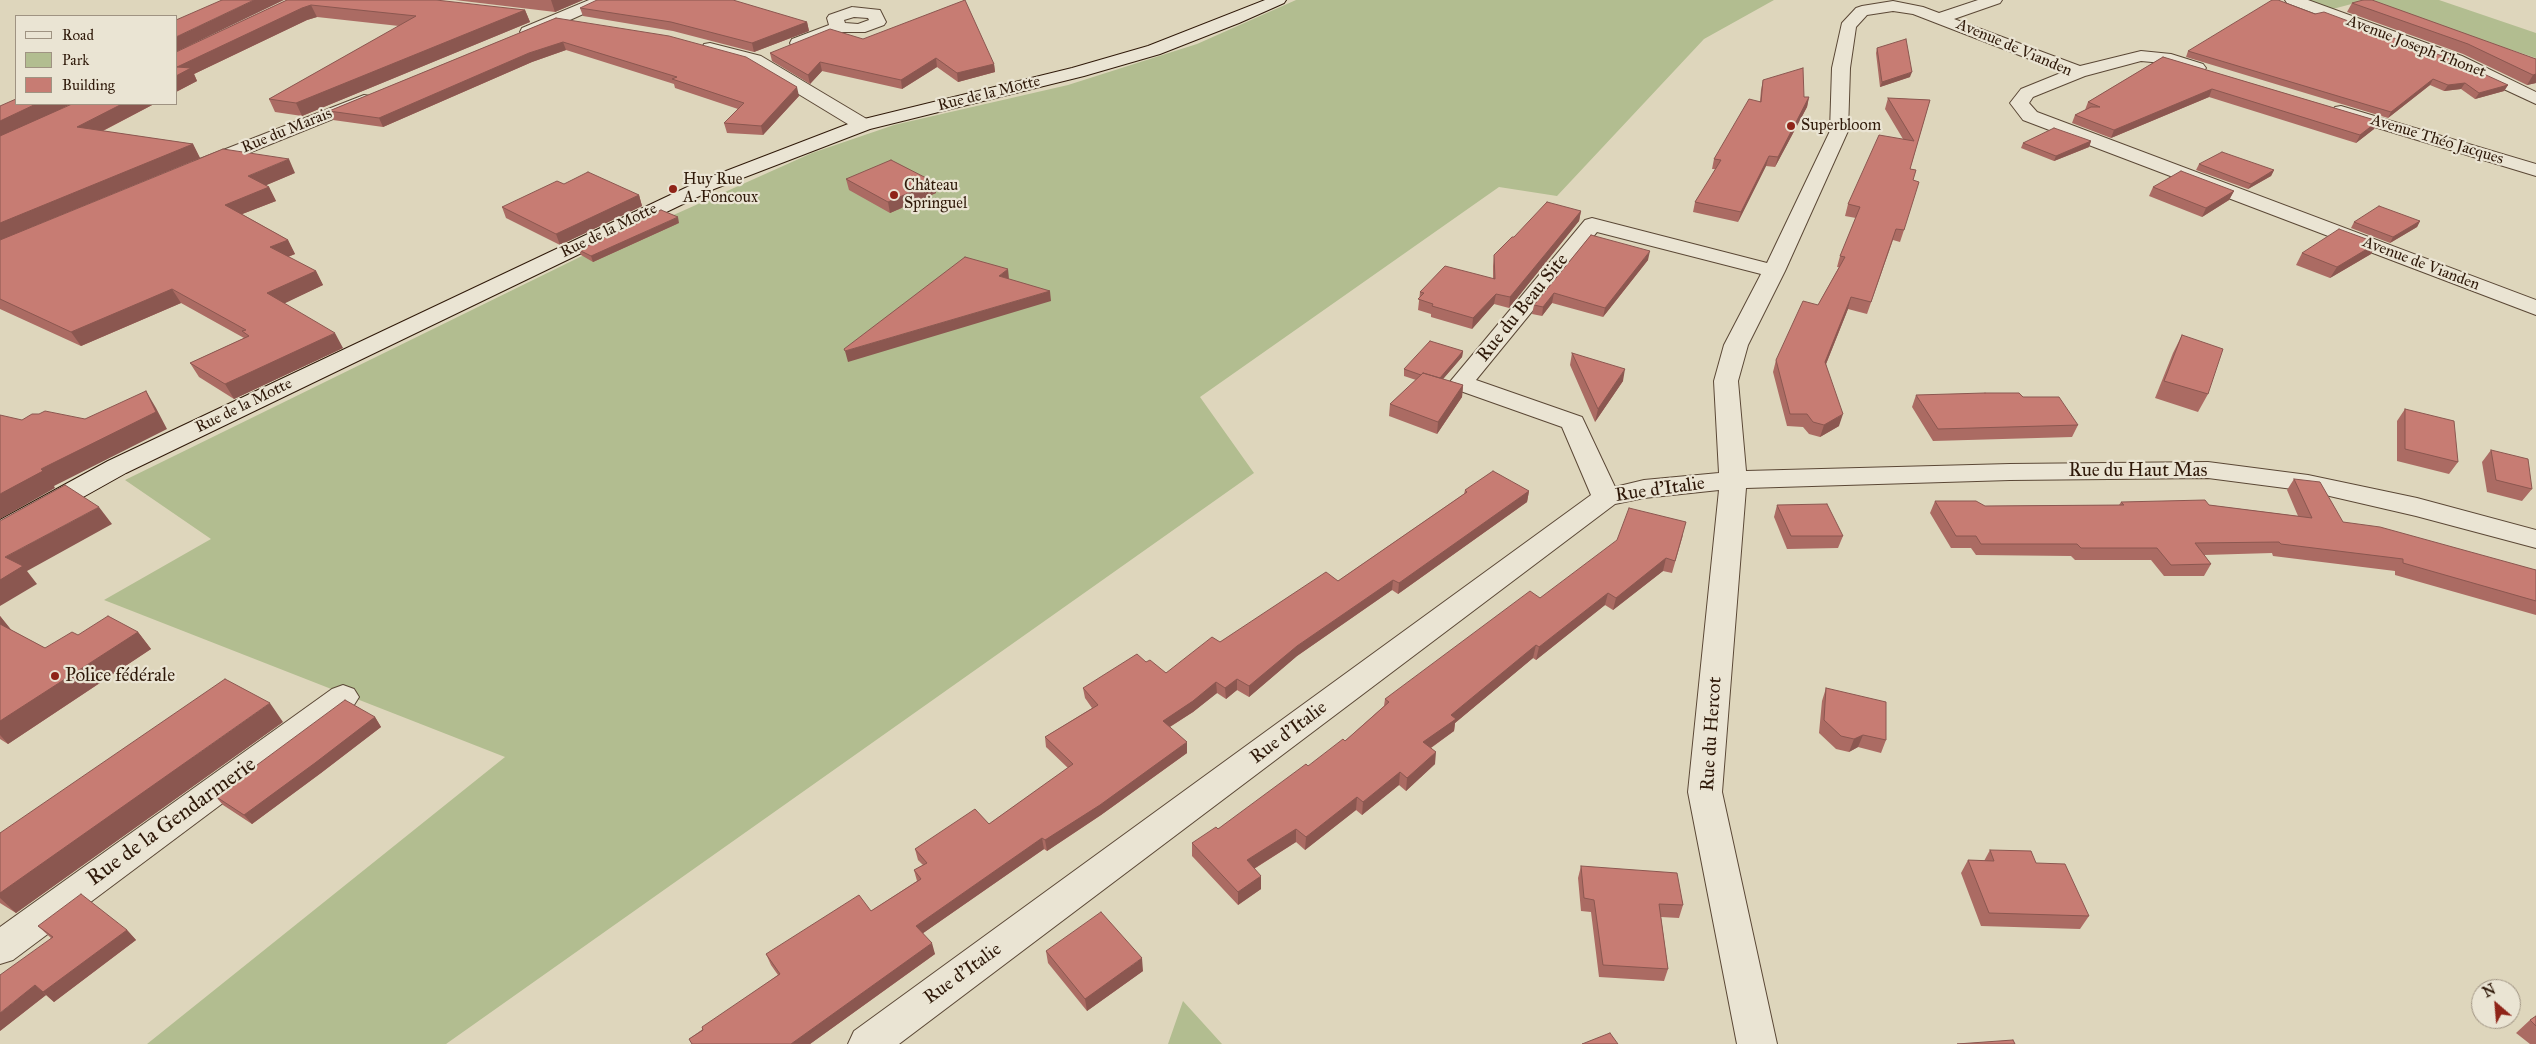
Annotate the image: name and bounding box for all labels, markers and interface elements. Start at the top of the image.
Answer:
street label: Avenue Joseph Thonet [2344,12,2488,82]
legend [15,15,178,105]
street label: Avenue de Vianden [1953,15,2075,81]
text: Road [62,26,94,44]
text: Park [62,51,89,69]
street label: Rue de la Motte [936,72,1042,116]
text: Building [62,76,115,94]
street label: Rue du Marais [239,104,335,158]
street label: Avenue Théo Jacques [2368,111,2506,169]
place label: Superbloom [1801,116,1881,136]
marker: Superbloom [1785,120,1797,132]
place label: Huy Rue A. Foncoux [683,170,758,208]
place label: Château Springuel [904,176,967,214]
marker: Huy Rue A. Foncoux [667,183,679,195]
marker: Château Springuel [888,189,900,201]
street label: Rue de la Motte [558,199,660,263]
street label: Avenue de Vianden [2360,233,2482,295]
street label: Rue du Beau Site [1472,249,1574,367]
street label: Rue de la Motte [193,374,295,438]
street label: Rue du Haut Mas [2068,460,2208,482]
street label: Rue d'Italie [1614,472,1706,508]
place label: Police fédérale [65,665,175,687]
marker: Police fédérale [49,670,61,682]
street label: Rue du Hercot [1697,676,1727,792]
street label: Rue d'Italie [1246,697,1332,769]
street label: Rue de la Gendarmerie [82,752,262,892]
street label: Rue d'Italie [920,938,1006,1010]
north arrow [2471,979,2521,1029]
text: N [2480,981,2499,1001]

